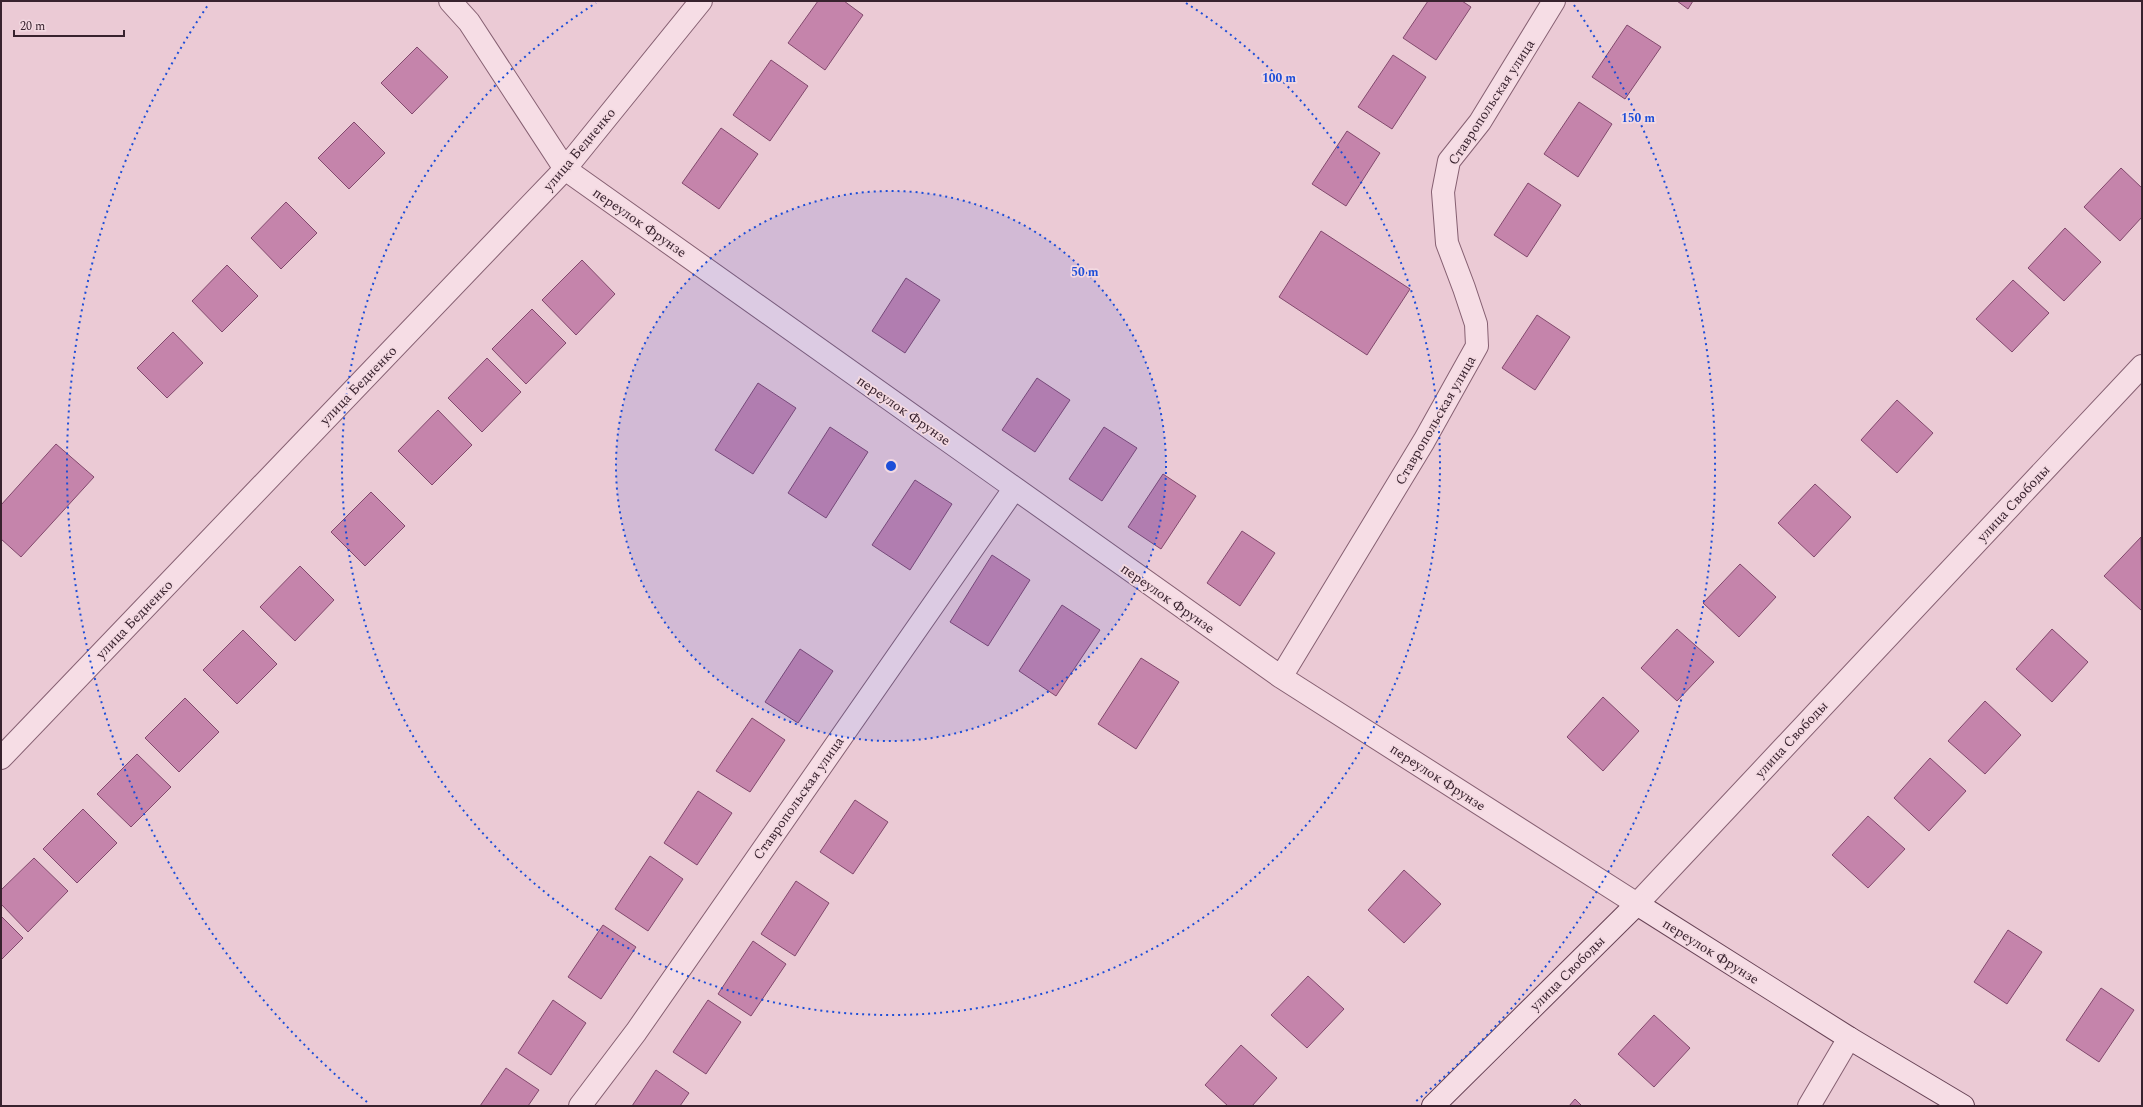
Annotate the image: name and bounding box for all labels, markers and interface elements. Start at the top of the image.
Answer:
scale bar [14,12,124,38]
text: 20 m [20,17,45,36]
street label: Ставропольская улица [1443,35,1540,169]
text: 100 m [1262,69,1296,88]
street label: улица Бедненко [537,103,621,196]
text: 150 m [1621,109,1655,128]
street label: переулок Фрунзе [588,182,691,263]
text: 50 m [1071,263,1099,282]
street label: улица Бедненко [314,341,402,431]
street label: Ставропольская улица [1390,351,1481,489]
street label: переулок Фрунзе [852,370,955,451]
centre of rings [884,459,898,473]
street label: улица Свободы [1971,460,2055,547]
street label: переулок Фрунзе [1116,558,1219,639]
street label: улица Бедненко [90,575,178,665]
street label: улица Свободы [1749,696,1833,783]
street label: Ставропольская улица [748,732,849,864]
street label: переулок Фрунзе [1386,739,1490,816]
street label: переулок Фрунзе [1658,913,1763,990]
street label: улица Свободы [1524,931,1610,1017]

